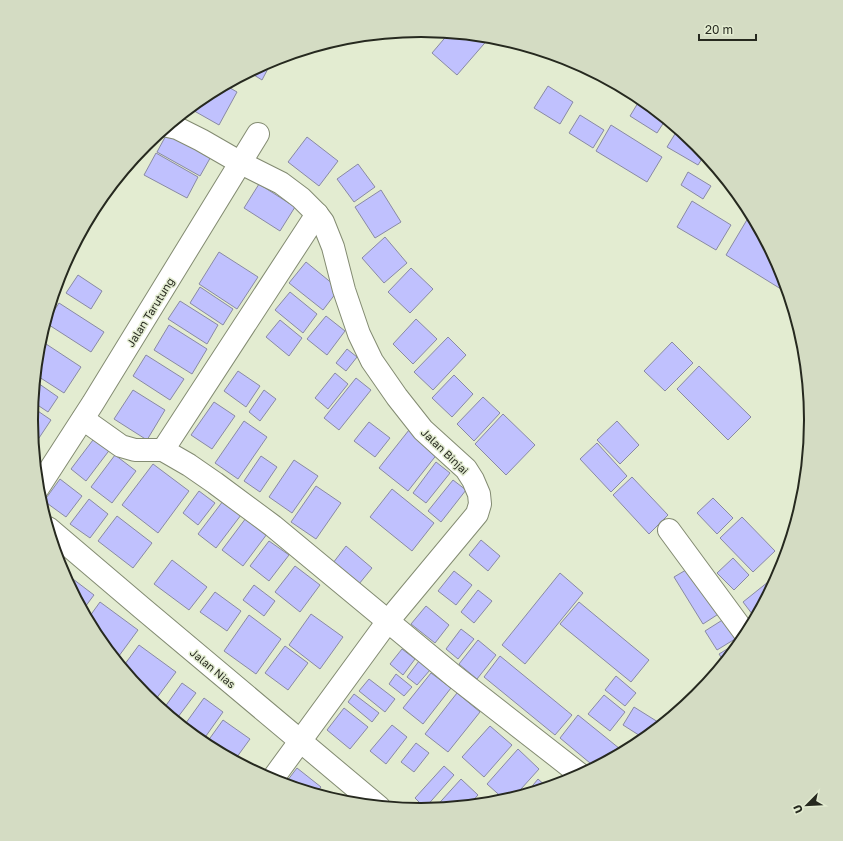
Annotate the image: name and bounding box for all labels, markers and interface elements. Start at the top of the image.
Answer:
scale bar [699,16,756,42]
text: 20 m [705,22,733,37]
street label: Jalan Tarutung [124,275,176,349]
street label: Jalan Binjai [419,425,471,477]
street label: Jalan Nias [188,645,238,691]
north arrow [787,785,827,825]
text: U [790,803,805,816]

